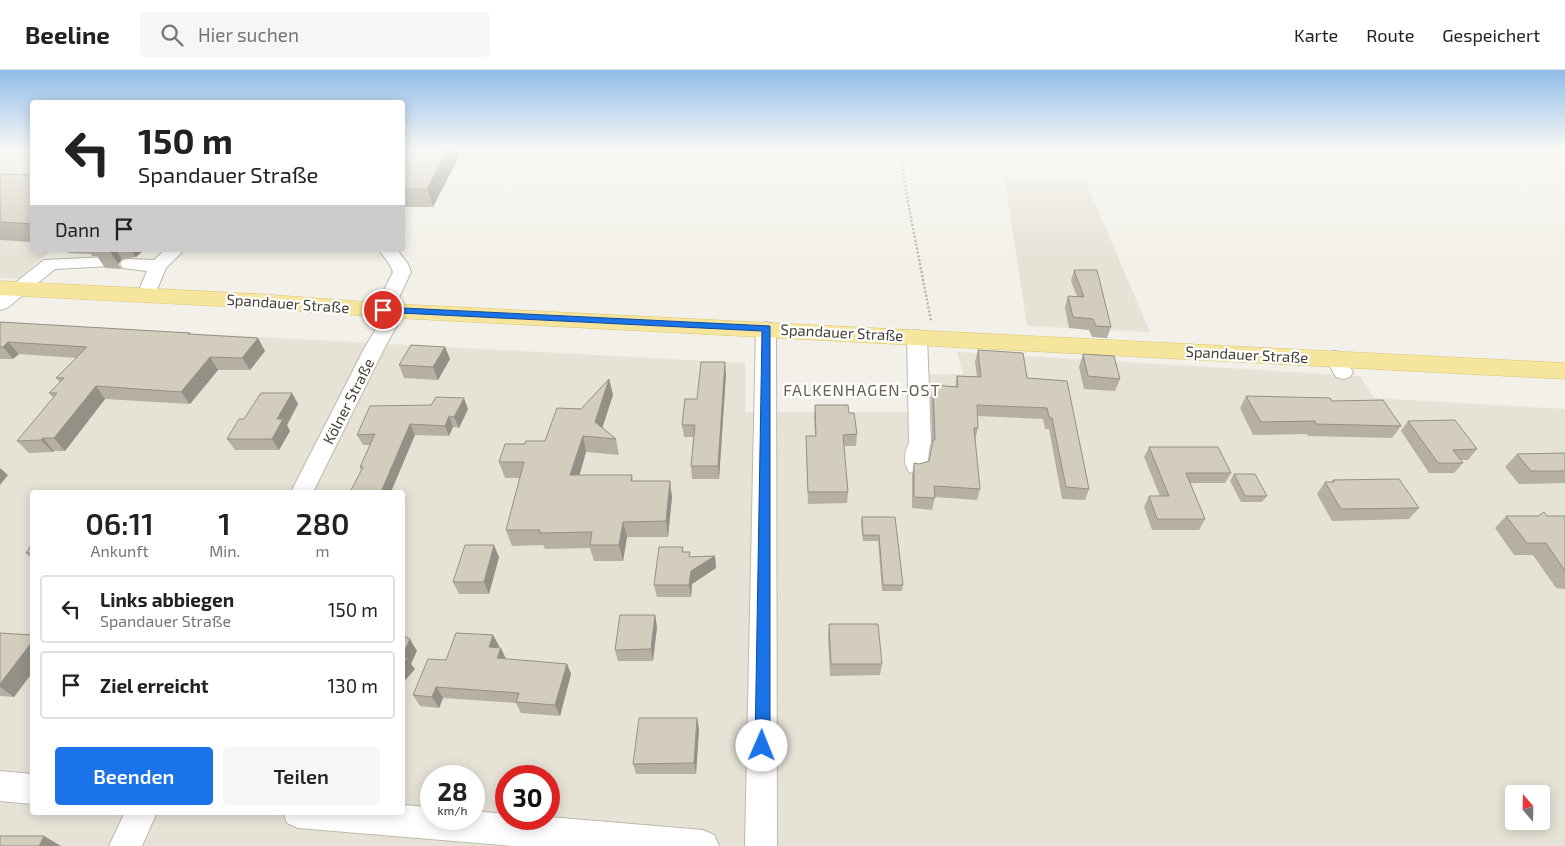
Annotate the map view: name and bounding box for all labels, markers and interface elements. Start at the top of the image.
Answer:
search box [140,12,490,57]
text: Beeline [25,20,110,49]
icon: search [158,21,186,49]
text: Hier suchen [198,23,299,46]
text: Karte [1294,24,1338,46]
text: Route [1366,24,1414,46]
text: Gespeichert [1442,24,1540,46]
text: 150 m [138,119,233,161]
icon: left [55,120,120,185]
text: Spandauer Straße [138,161,318,187]
icon: arrive [110,215,138,243]
text: Dann [55,218,100,241]
pin [362,289,404,331]
street label: Spandauer Straße [226,290,350,316]
icon: arrive [369,296,397,324]
street label: Spandauer Straße [780,320,904,344]
street label: Spandauer Straße [1185,342,1309,366]
street label: Kölner Straße [319,355,377,447]
district label: FALKENHAGEN-OST [783,380,941,399]
text: 06:11 [85,505,154,541]
text: 1 [218,505,231,541]
text: 280 [295,505,350,541]
text: Ankunft [91,541,149,560]
text: Min. [209,541,240,560]
text: m [316,541,330,560]
text: Links abbiegen [100,588,234,611]
icon: left [57,595,85,623]
text: 150 m [328,598,378,621]
text: Spandauer Straße [100,611,231,630]
icon: arrive [57,671,85,699]
text: Ziel erreicht [100,674,209,697]
text: 130 m [328,674,378,697]
position arrow [735,719,787,771]
button: Beenden [55,747,213,805]
button: Teilen [223,747,380,805]
speed limit sign: 30 [495,765,560,830]
text: 28 [437,776,468,806]
north arrow [1505,785,1550,830]
map controls [1505,785,1550,830]
text: km/h [438,803,467,817]

